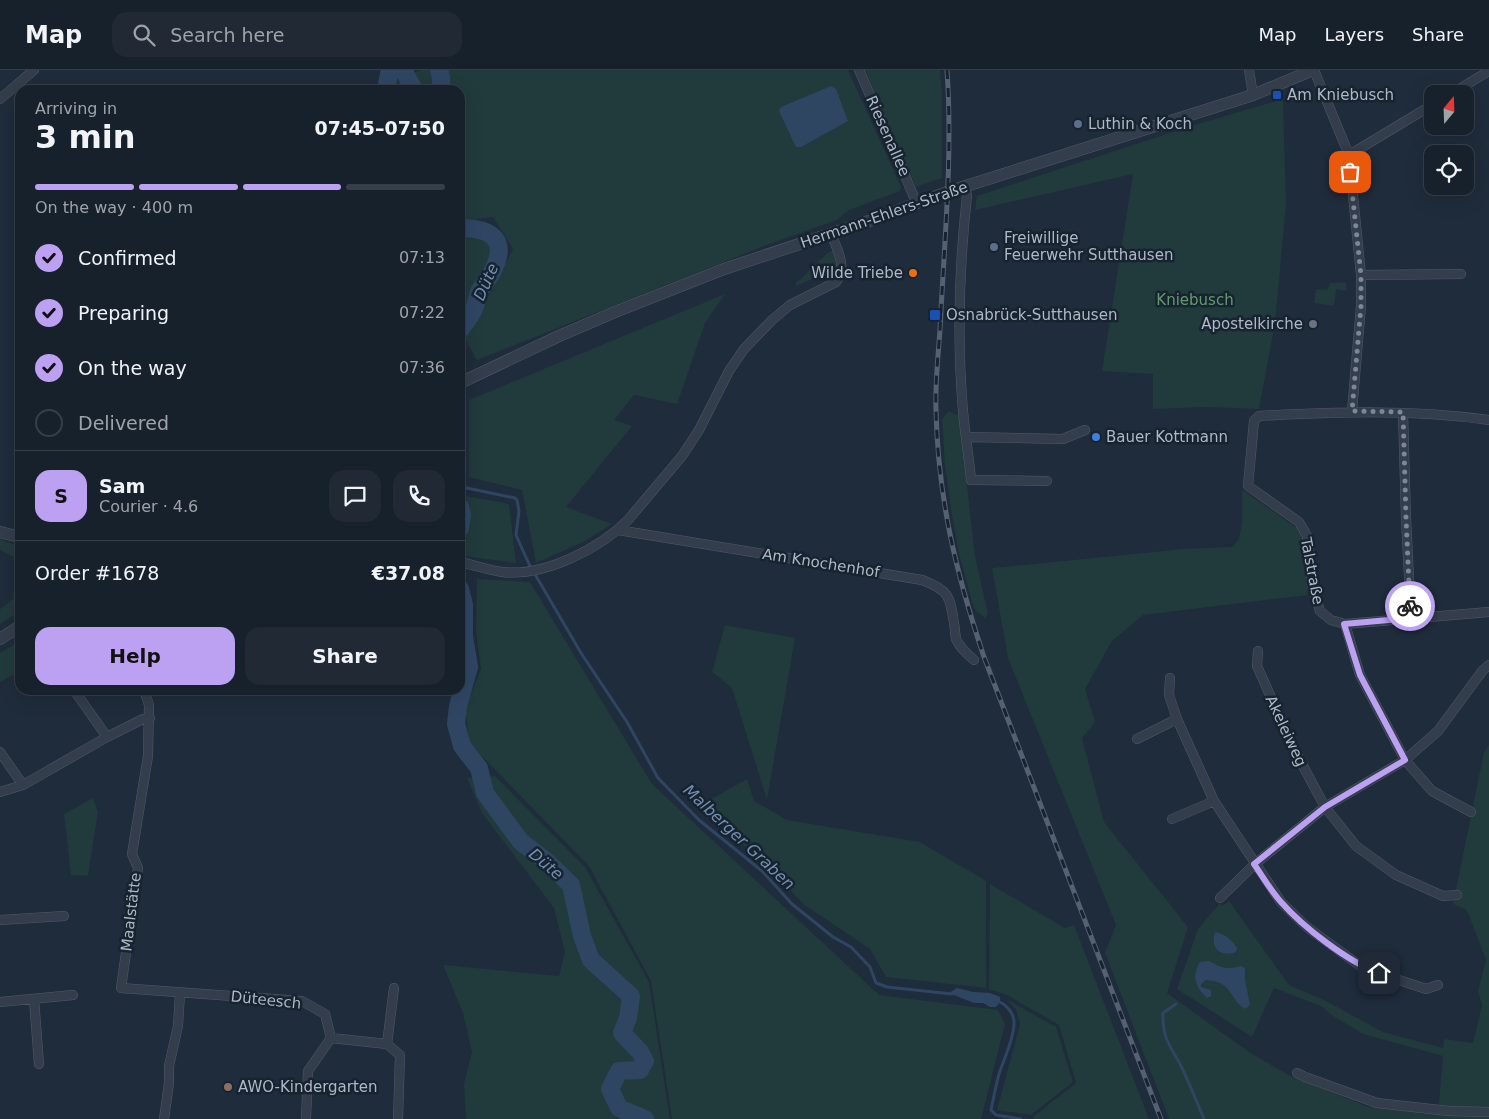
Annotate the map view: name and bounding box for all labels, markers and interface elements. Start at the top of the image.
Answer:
search box [112,12,462,57]
text: Map [25,21,82,49]
icon: search [130,21,158,49]
text: Search here [170,24,284,46]
text: Map [1258,24,1296,45]
text: Layers [1324,24,1384,45]
text: Share [1412,24,1464,45]
north arrow [1424,85,1474,135]
map controls [1424,85,1474,195]
place label: Am Kniebusch [1287,86,1394,104]
marker: Am Kniebusch [1271,89,1283,101]
street label: Riesenallee [862,93,914,179]
text: Arriving in [35,99,117,118]
place label: Luthin & Koch [1088,115,1192,133]
text: 07:45–07:50 [315,117,445,139]
text: 3 min [35,118,136,156]
marker: Luthin & Koch [1072,118,1084,130]
button: locate [1424,145,1474,195]
pin [1329,151,1371,193]
icon: bag [1336,158,1364,186]
street label: Hermann-Ehlers-Straße [798,178,970,252]
text: On the way · 400 m [35,198,193,217]
place label: Freiwillige Feuerwehr Sutthausen [1004,229,1173,264]
marker: Freiwillige Feuerwehr Sutthausen [988,241,1000,253]
icon: check [35,244,63,272]
text: Confirmed [78,247,177,269]
text: 07:13 [399,248,445,267]
water label: Düte [469,260,503,303]
place label: Wilde Triebe [811,264,903,282]
marker: Wilde Triebe [907,267,919,279]
park label: Kniebusch [1156,291,1234,309]
icon: check [35,299,63,327]
text: Preparing [78,302,169,324]
text: 07:22 [399,303,445,322]
place label: Osnabrück-Sutthausen [946,306,1117,324]
marker: Osnabrück-Sutthausen [928,308,942,322]
place label: Apostelkirche [1201,315,1303,333]
marker: Apostelkirche [1307,318,1319,330]
icon: check [35,354,63,382]
text: On the way [78,357,187,379]
text: 07:36 [399,358,445,377]
text: Delivered [78,412,169,434]
place label: Bauer Kottmann [1106,428,1228,446]
marker: Bauer Kottmann [1090,431,1102,443]
button: chat [329,470,381,522]
button: phone [393,470,445,522]
text: Sam [99,475,145,497]
text: S [54,485,68,507]
text: Courier · 4.6 [99,497,198,516]
street label: Talstraße [1297,535,1327,606]
street label: Am Knochenhof [761,545,882,581]
text: Order #1678 [35,562,159,584]
text: €37.08 [372,562,445,584]
courier [1385,581,1435,631]
icon: bike [1396,592,1424,620]
button: Help [35,627,235,685]
button: Share [245,627,445,685]
street label: Akeleiweg [1262,693,1310,769]
water label: Malberger Graben [679,781,799,893]
water label: Düte [525,844,567,884]
street label: Maalstätte [117,872,145,952]
pin [1358,952,1400,994]
icon: home [1365,959,1393,987]
street label: Düteesch [230,987,302,1013]
place label: AWO-Kindergarten [238,1078,378,1096]
marker: AWO-Kindergarten [222,1081,234,1093]

